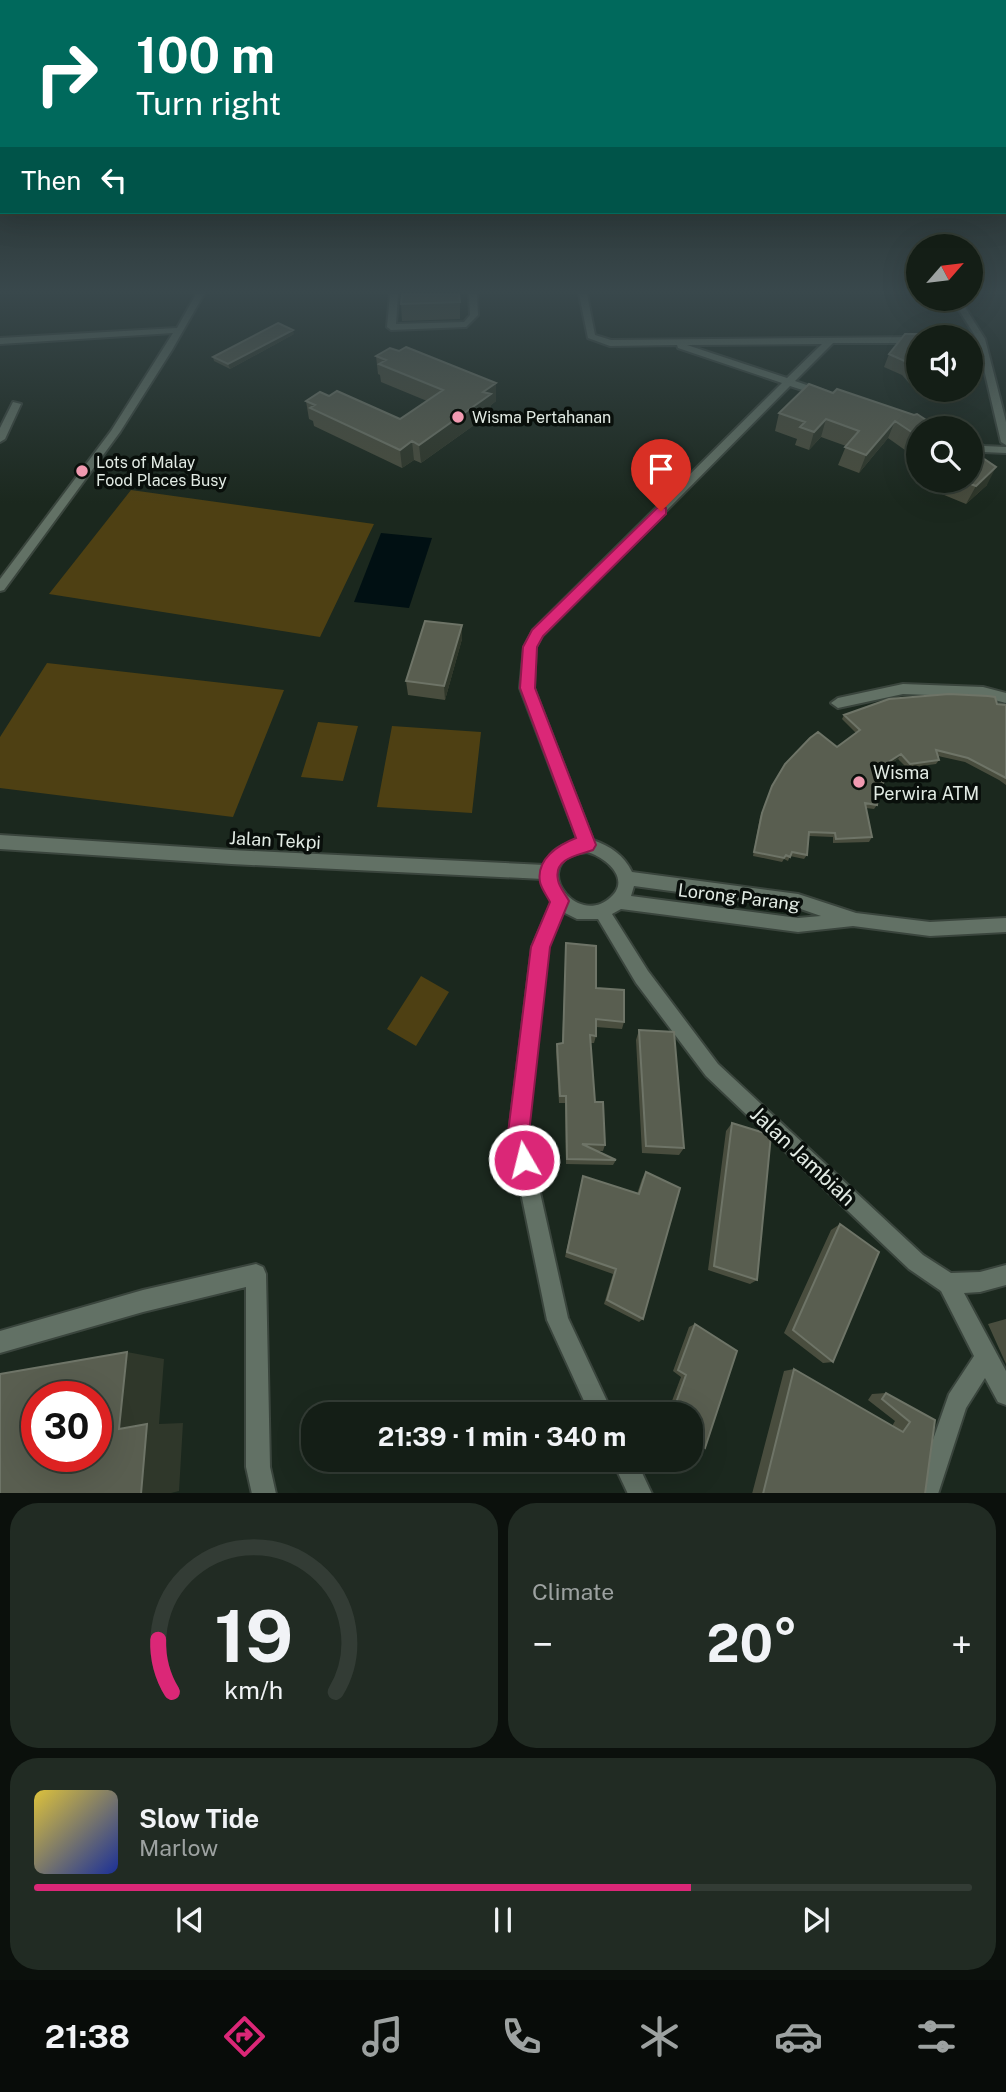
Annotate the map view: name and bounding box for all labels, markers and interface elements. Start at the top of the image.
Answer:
text: 100 m [136,26,275,84]
icon: right [21,28,112,119]
text: Turn right [136,85,281,122]
icon: left [95,161,133,199]
text: Then [21,165,81,196]
north arrow [906,234,984,312]
map controls [906,234,983,493]
button: sound [906,325,983,402]
place label: Wisma Pertahanan [472,408,611,427]
marker: Wisma Pertahanan [450,409,466,425]
button: search [906,416,983,493]
pin [631,439,691,511]
icon: arrive [642,450,680,488]
place label: Lots of Malay Food Places Busy [96,453,227,490]
marker: Lots of Malay Food Places Busy [74,463,90,479]
place label: Wisma Perwira ATM [873,762,979,804]
marker: Wisma Perwira ATM [851,774,867,790]
street label: Jalan Tekpi [229,827,321,853]
street label: Lorong Parang [677,879,801,915]
street label: Jalan Jambiah [745,1101,861,1211]
position arrow [487,1123,561,1197]
speed limit sign: 30 [21,1381,112,1472]
text: 21:39 · 1 min · 340 m [378,1421,626,1452]
text: Climate [532,1578,614,1605]
text: 19 [214,1593,294,1678]
text: 20° [706,1613,798,1674]
text: − [532,1622,553,1667]
text: + [951,1622,972,1667]
text: km/h [225,1674,283,1704]
text: Slow Tide [139,1803,259,1834]
text: Marlow [139,1834,218,1861]
icon: previous [171,1901,209,1939]
icon: pause [484,1901,522,1939]
icon: next [797,1901,835,1939]
icon: directions [220,2012,269,2061]
icon: music [358,2012,407,2061]
icon: phone [497,2012,546,2061]
icon: climate [635,2012,684,2061]
icon: car [774,2012,823,2061]
icon: filters [912,2012,961,2061]
text: 21:38 [45,2018,130,2055]

